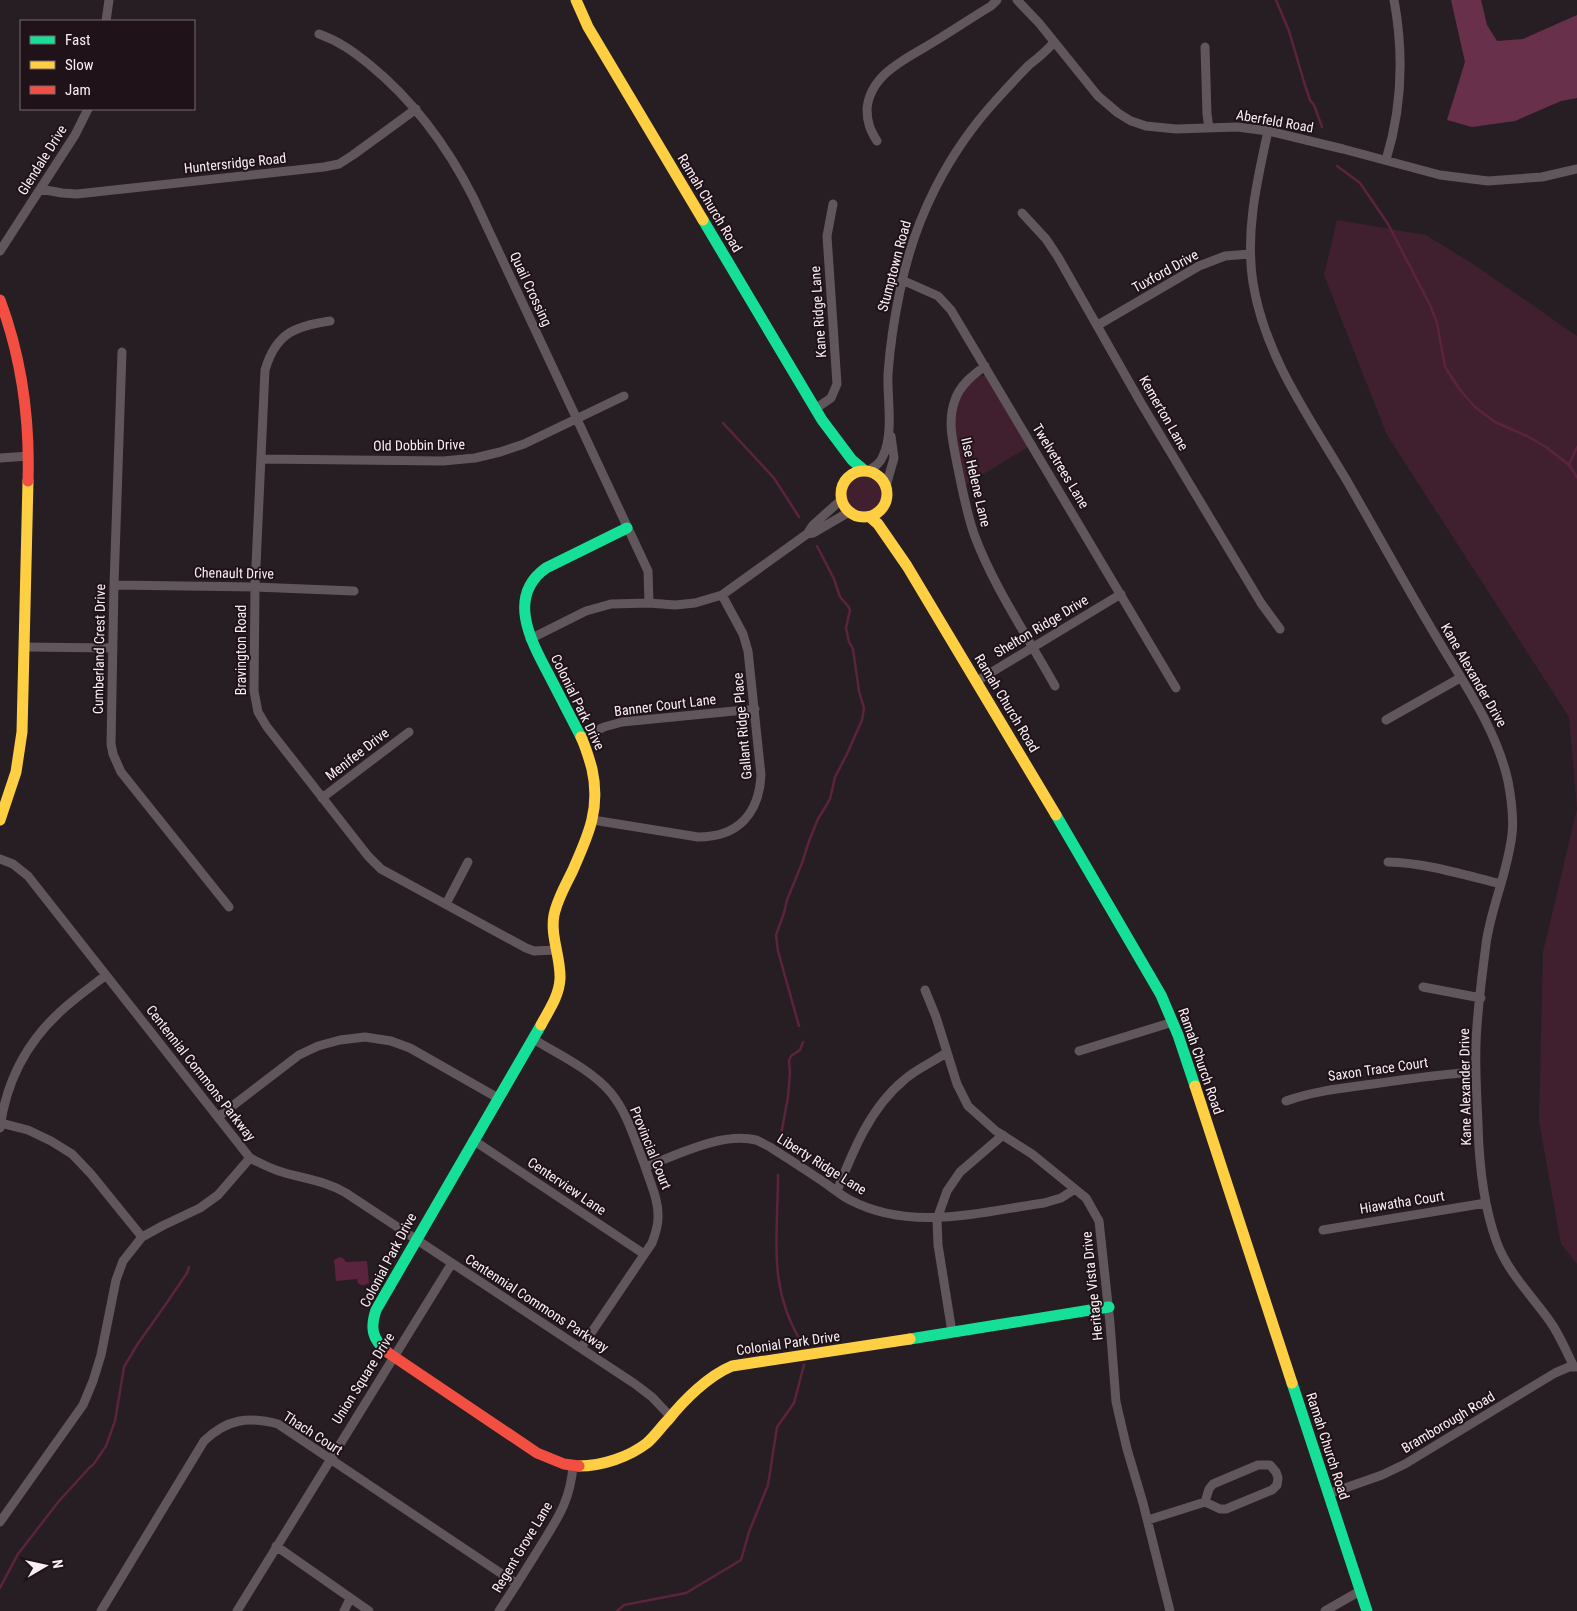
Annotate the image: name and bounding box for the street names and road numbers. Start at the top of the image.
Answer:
street label: Aberfeld Road [1235,106,1315,136]
street label: Glendale Drive [14,122,70,198]
street label: Huntersridge Road [183,150,287,176]
street label: Ramah Church Road [674,151,746,255]
street label: Stumptown Road [874,219,914,313]
street label: Tuxford Drive [1129,246,1201,296]
street label: Quail Crossing [507,249,555,329]
street label: Kane Ridge Lane [807,265,829,358]
street label: Kemerton Lane [1136,373,1192,454]
street label: Twelvetrees Lane [1029,421,1093,512]
street label: Old Dobbin Drive [373,436,465,454]
street label: Ilse Helene Lane [958,436,994,529]
street label: Chenault Drive [194,564,275,582]
street label: Cumberland Crest Drive [90,583,108,714]
street label: Shelton Ridge Drive [991,591,1091,660]
street label: Bravington Road [233,605,249,695]
street label: Kane Alexander Drive [1438,620,1510,730]
street label: Ramah Church Road [971,651,1043,755]
street label: Colonial Park Drive [548,652,608,753]
street label: Gallant Ridge Place [729,671,755,780]
street label: Banner Court Lane [613,691,717,719]
street label: Menifee Drive [322,724,392,784]
street label: Centennial Commons Parkway [143,1002,259,1144]
street label: Ramah Church Road [1175,1006,1227,1116]
street label: Kane Alexander Drive [1456,1028,1474,1146]
street label: Saxon Trace Court [1327,1054,1429,1084]
street label: Provincial Court [627,1104,675,1192]
street label: Liberty Ridge Lane [774,1130,870,1198]
street label: Centerview Lane [525,1154,610,1218]
street label: Hiawatha Court [1358,1187,1446,1217]
street label: Colonial Park Drive [356,1210,420,1310]
street label: Heritage Vista Drive [1078,1230,1106,1341]
street label: Centennial Commons Parkway [462,1251,612,1356]
street label: Colonial Park Drive [735,1328,841,1358]
street label: Union Square Drive [329,1329,398,1427]
street label: Bramborough Road [1399,1388,1497,1456]
street label: Ramah Church Road [1303,1390,1353,1502]
street label: Thach Court [280,1408,346,1458]
street label: Regent Grove Lane [489,1498,556,1595]

